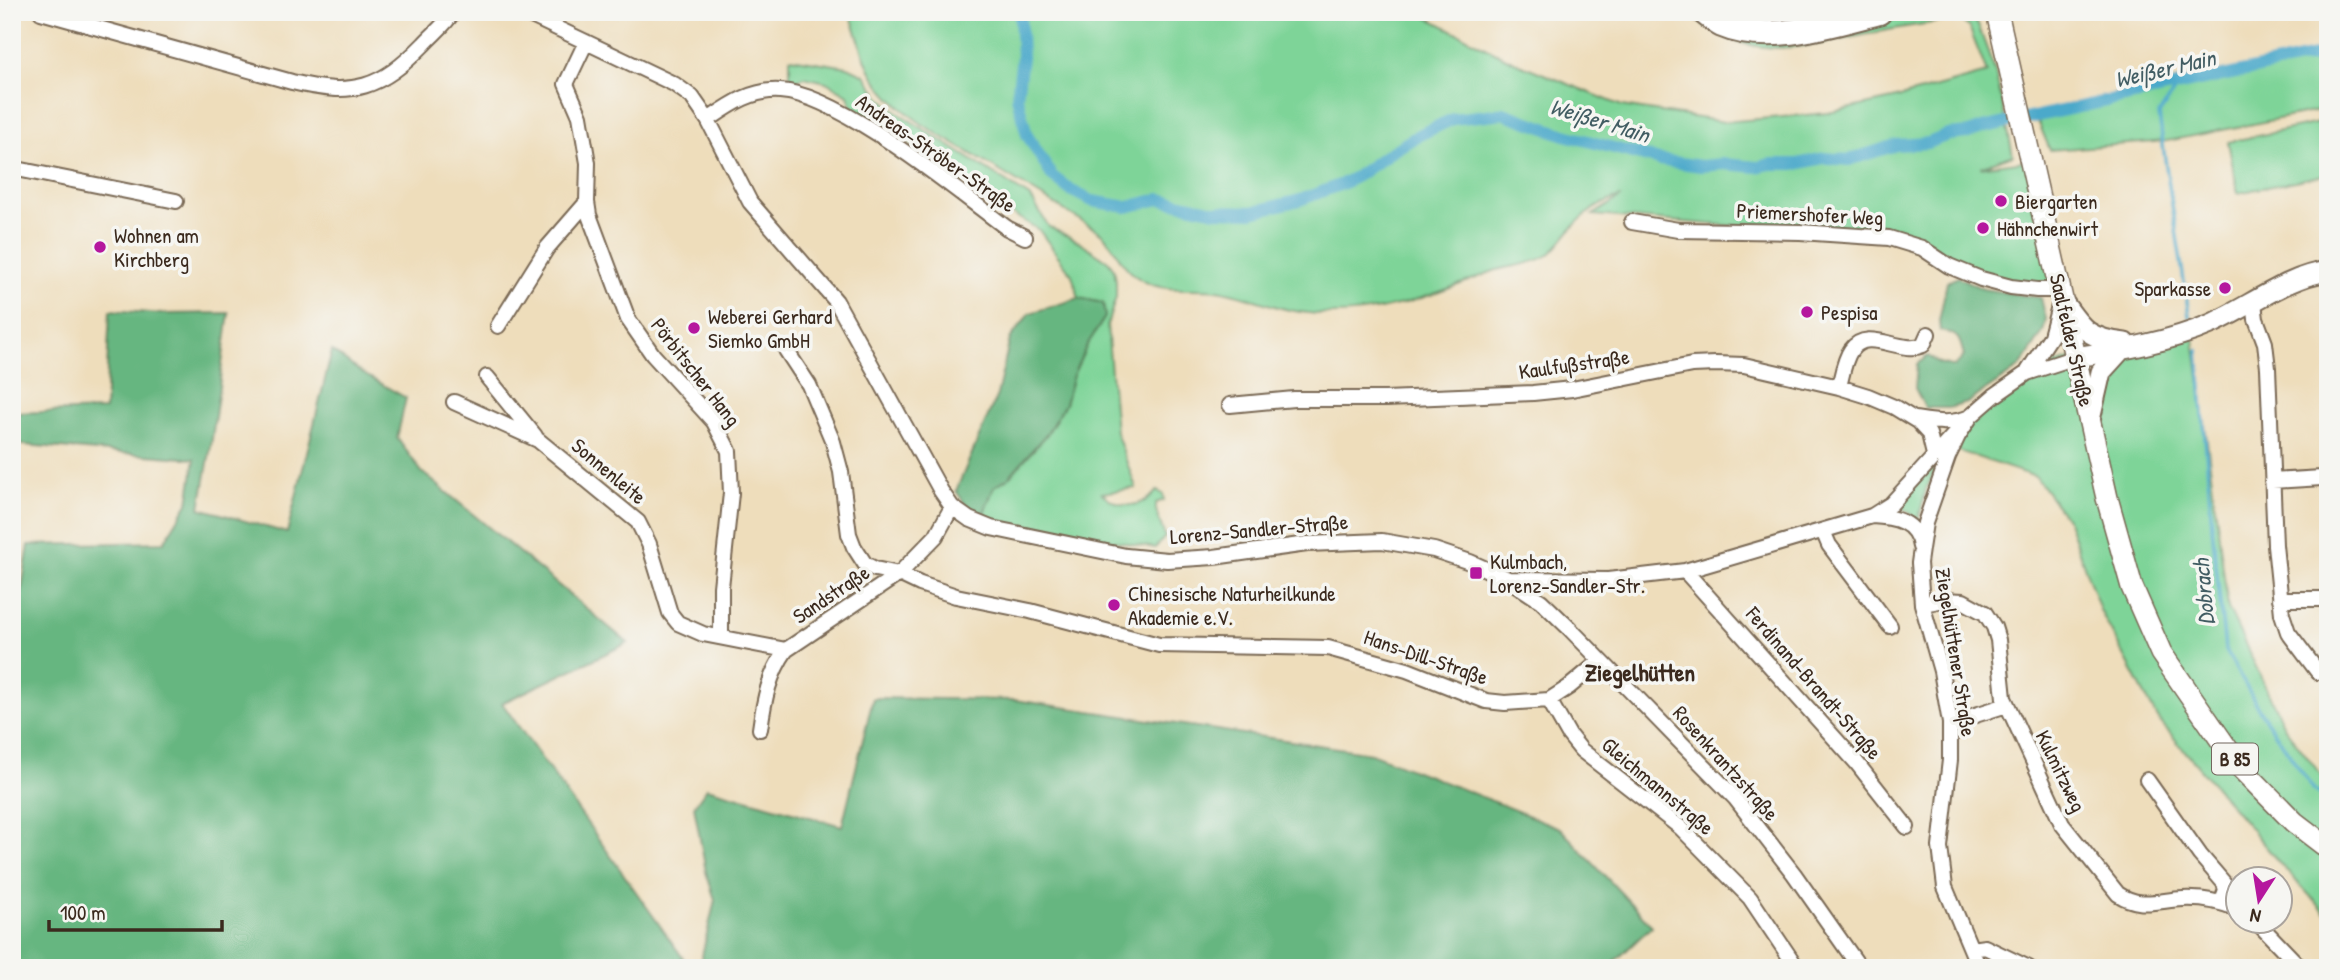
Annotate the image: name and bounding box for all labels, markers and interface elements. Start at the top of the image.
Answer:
water label: Weißer Main [2112,41,2220,96]
street label: Andreas-Ströber-Straße [850,87,1022,219]
water label: Weißer Main [1546,90,1655,151]
place label: Biergarten [2015,187,2098,216]
marker: Biergarten [1993,193,2009,209]
street label: Priemershofer Weg [1736,196,1884,232]
place label: Hähnchenwirt [1997,214,2099,243]
marker: Hähnchenwirt [1975,220,1991,236]
place label: Wohnen am Kirchberg [114,221,199,274]
marker: Wohnen am Kirchberg [92,239,108,255]
street label: Saalfelder Straße [2043,271,2101,409]
place label: Sparkasse [2135,274,2211,303]
marker: Sparkasse [2217,280,2233,296]
place label: Pespisa [1821,298,1878,327]
place label: Weberei Gerhard Siemko GmbH [708,302,832,355]
marker: Pespisa [1799,304,1815,320]
street label: Pörbitscher Hang [644,312,748,432]
marker: Weberei Gerhard Siemko GmbH [686,320,702,336]
street label: Kaulfußstraße [1517,342,1631,386]
street label: Sonnenleite [566,431,652,511]
street label: Lorenz-Sandler-Straße [1169,507,1349,551]
place label: Kulmbach, Lorenz-Sandler-Str. [1490,547,1645,600]
water label: Dobrach [2185,556,2221,626]
street label: Sandstraße [787,558,875,630]
marker: Kulmbach, Lorenz-Sandler-Str. [1468,565,1484,581]
street label: Ziegelhüttener Straße [1928,566,1984,738]
place label: Chinesische Naturheilkunde Akademie e.V. [1128,579,1336,632]
marker: Chinesische Naturheilkunde Akademie e.V. [1106,597,1122,613]
street label: Ferdinand-Brandt-Straße [1739,599,1889,766]
street label: Hans-Dill-Straße [1360,622,1492,692]
district label: Ziegelhütten [1585,656,1695,689]
street label: Rosenkrantzstraße [1666,699,1786,827]
street label: Kulmitzweg [2029,725,2093,817]
street label: Gleichmannstraße [1596,730,1720,842]
road number: B 85 [2212,744,2258,774]
north arrow [2224,864,2294,934]
scale bar [49,889,222,933]
text: 100 m [60,898,106,927]
text: N [2248,903,2263,930]

